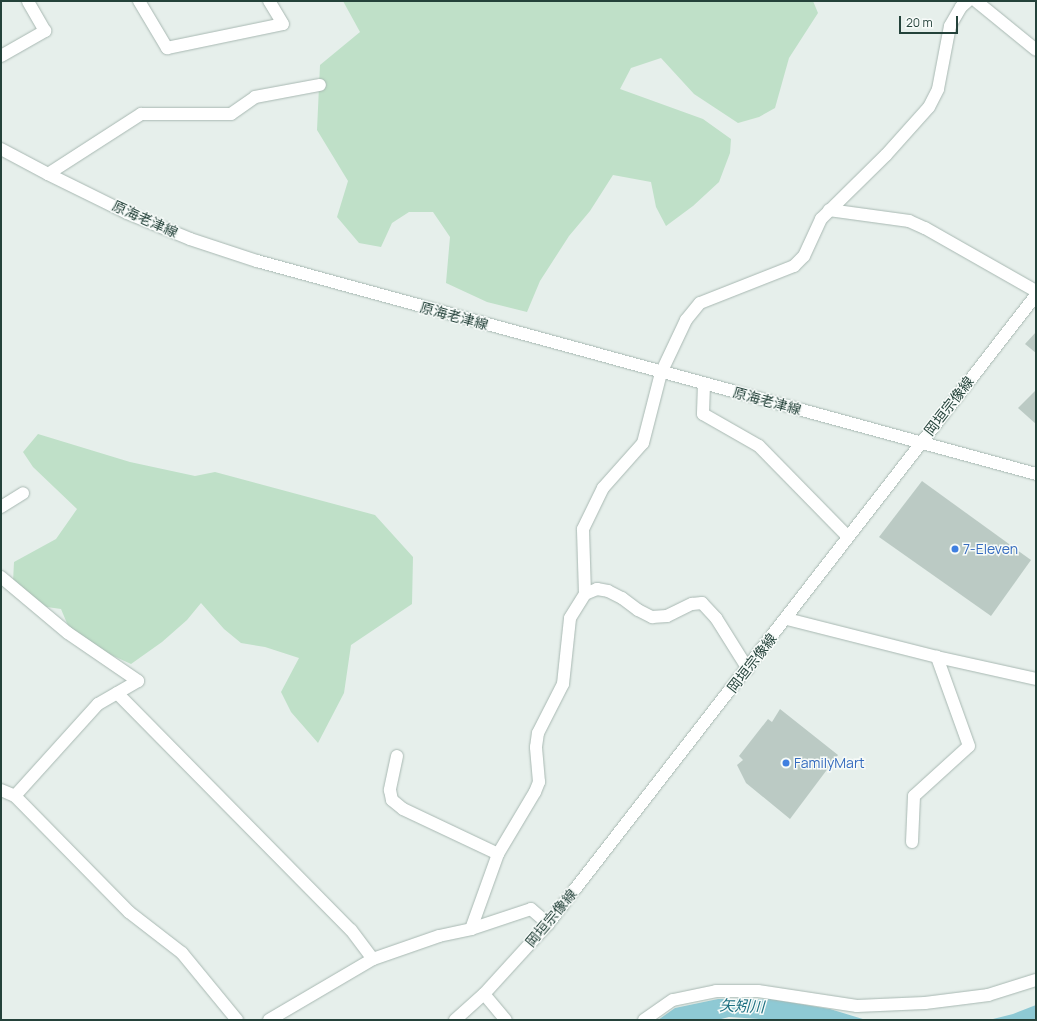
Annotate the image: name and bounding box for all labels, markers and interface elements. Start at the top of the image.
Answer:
scale bar [901,8,960,34]
text: 20 m [906,14,933,31]
street label: 原海老津線 [110,197,180,241]
street label: 原海老津線 [418,299,490,333]
street label: 岡垣宗像線 [921,373,977,439]
street label: 原海老津線 [731,384,803,418]
place label: 7-Eleven [963,541,1018,557]
marker: 7-Eleven [950,544,960,554]
street label: 岡垣宗像線 [724,630,780,696]
place label: FamilyMart [794,755,865,771]
marker: FamilyMart [781,758,791,768]
street label: 岡垣宗像線 [522,886,580,950]
water label: 矢矧川 [719,996,765,1016]

